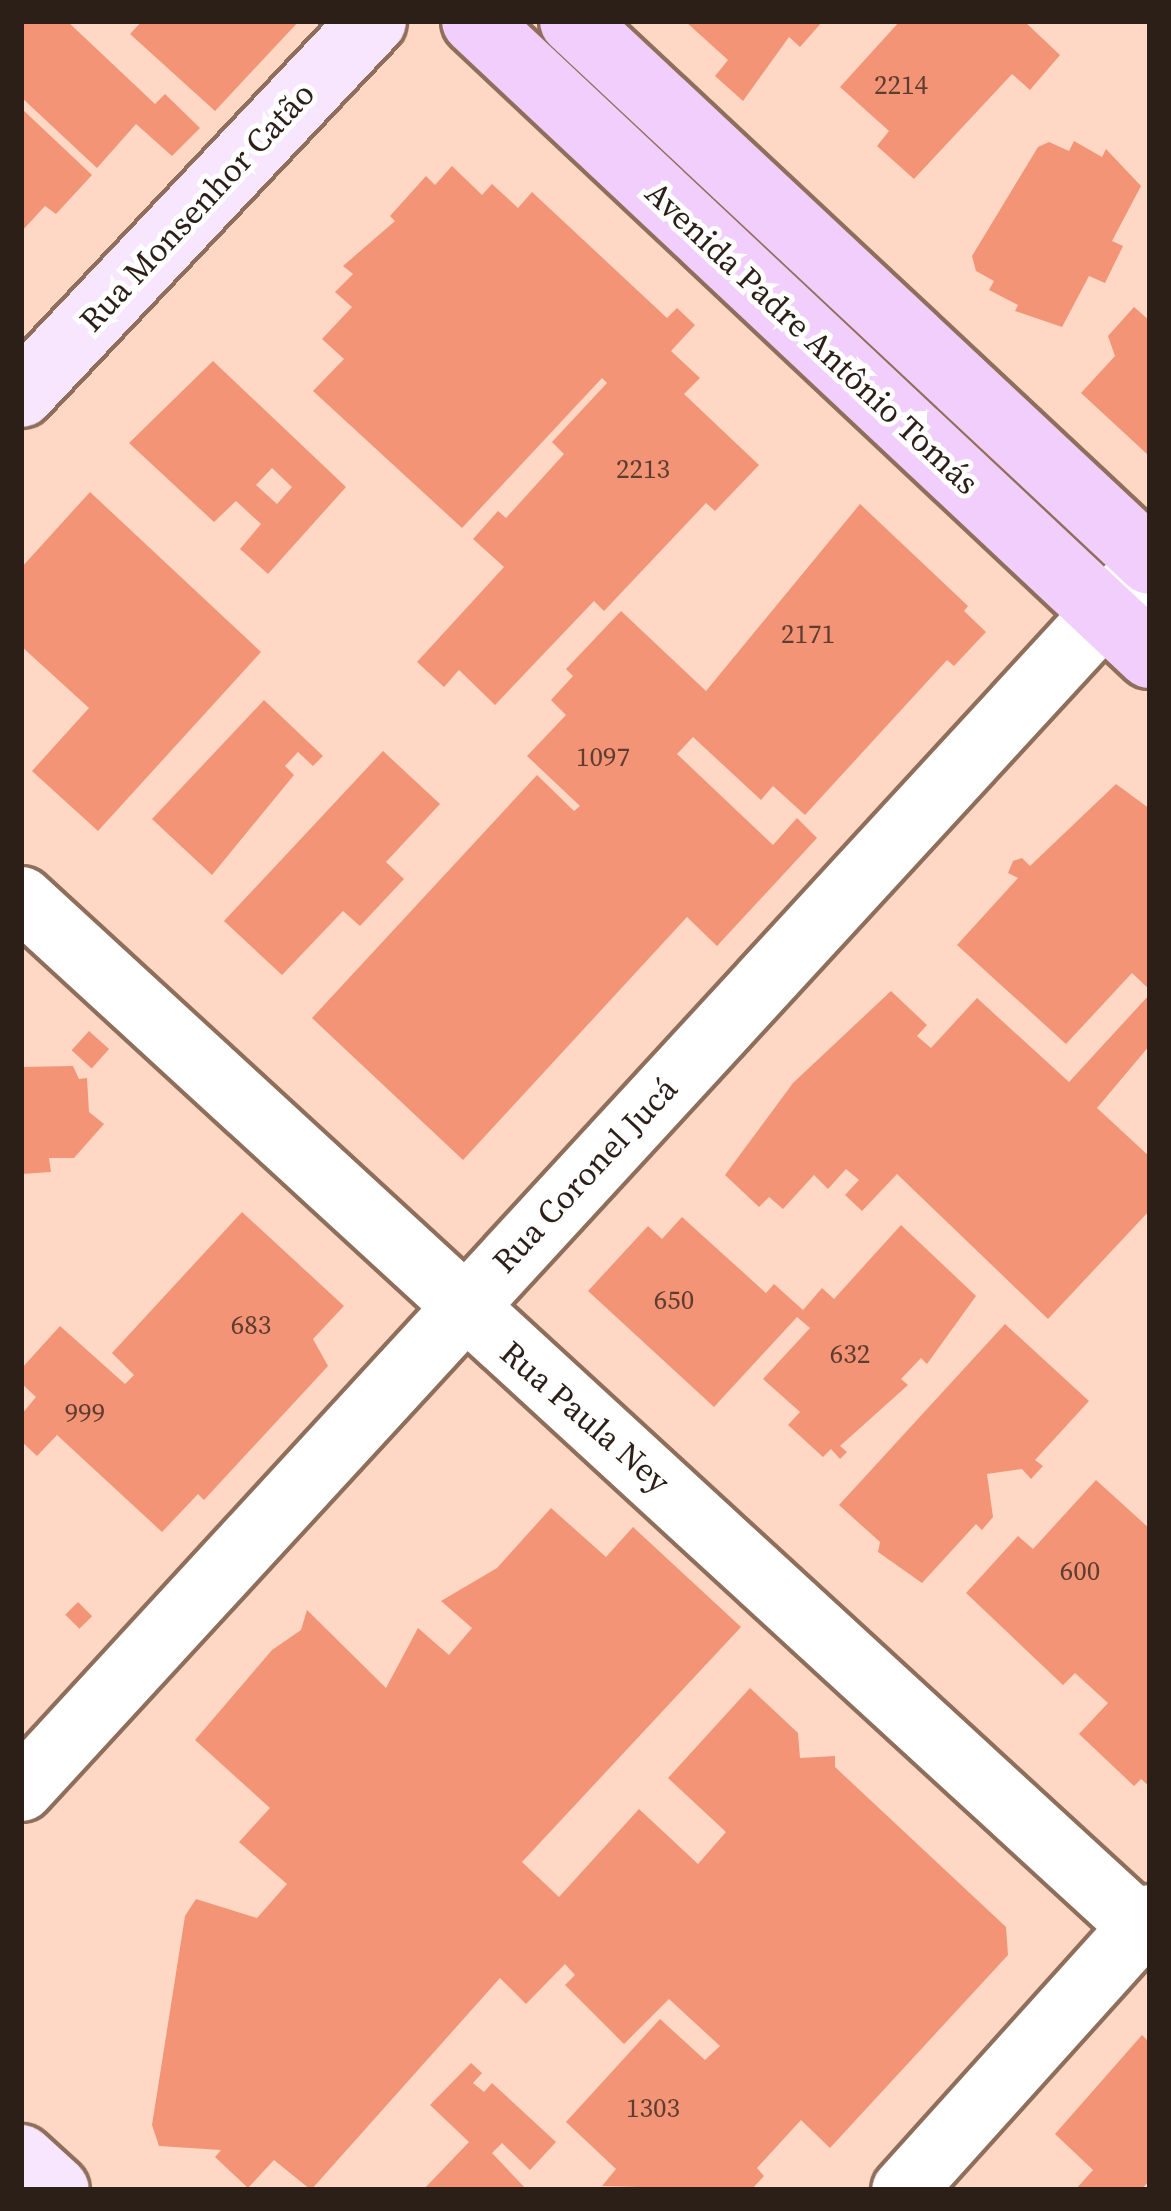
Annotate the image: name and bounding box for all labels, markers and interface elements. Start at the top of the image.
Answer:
house number: 2214 [874,69,928,101]
street label: Rua Monsenhor Catão [71,74,323,340]
street label: Avenida Padre Antônio Tomás [637,173,987,503]
house number: 2213 [616,453,670,485]
house number: 2171 [781,618,835,650]
house number: 1097 [576,741,630,773]
street label: Rua Coronel Jucá [484,1069,686,1281]
house number: 650 [654,1284,694,1316]
house number: 683 [231,1309,271,1341]
street label: Rua Paula Ney [492,1333,678,1501]
house number: 632 [830,1338,870,1370]
house number: 999 [65,1397,105,1429]
house number: 600 [1060,1555,1100,1587]
house number: 1303 [626,2092,680,2124]

